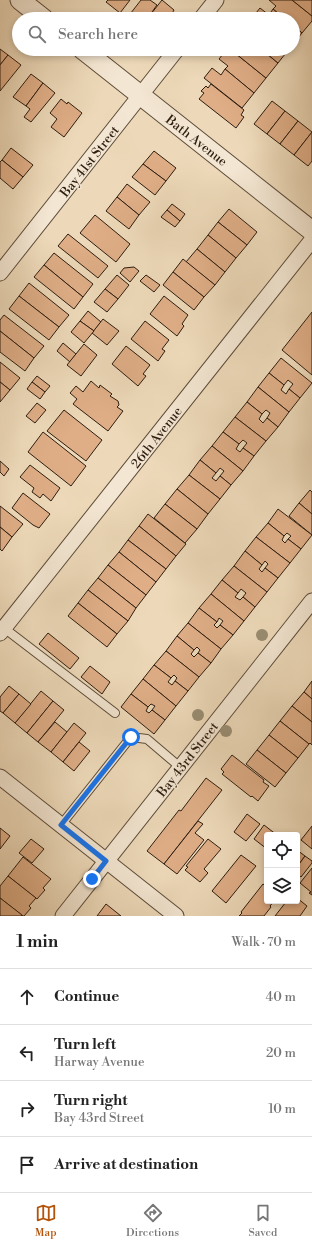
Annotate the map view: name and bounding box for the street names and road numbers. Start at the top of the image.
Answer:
street label: Bath Avenue [162,111,231,170]
street label: Bay 41st Street [56,122,123,201]
street label: 26th Avenue [128,403,186,471]
street label: Bay 43rd Street [153,719,222,801]

